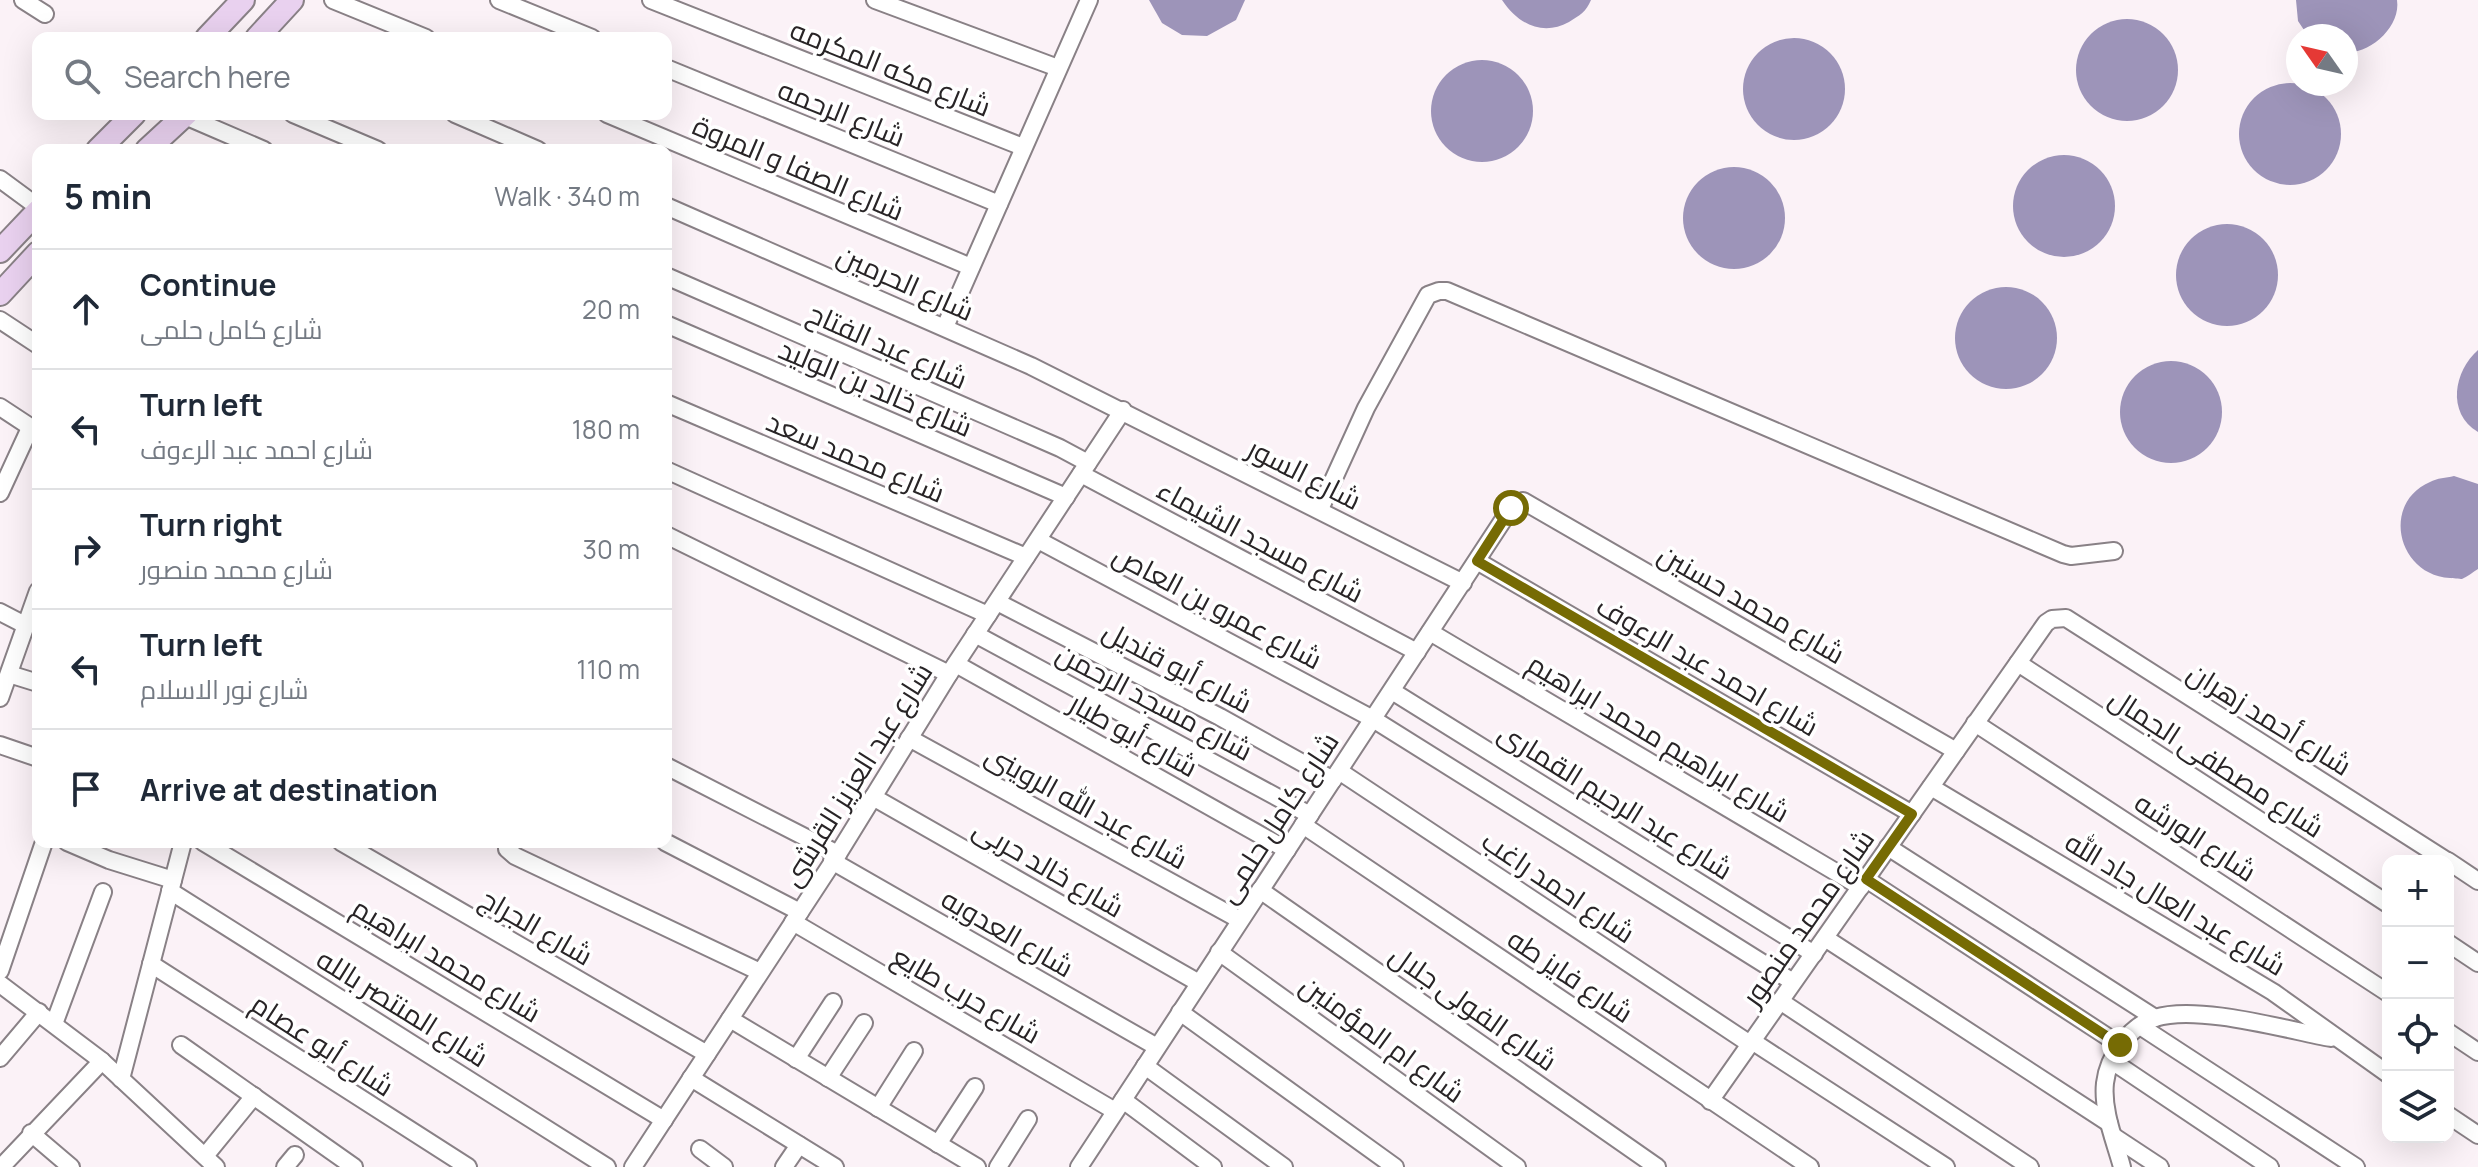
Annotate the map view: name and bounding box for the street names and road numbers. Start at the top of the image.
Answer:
street label: شارع مكه المكرمه [785,9,997,125]
street label: شارع الرحمه [772,69,911,156]
street label: شارع الصفا و المروة [687,105,910,230]
street label: شارع الحرمين [831,235,980,330]
street label: شارع عبد الفتاح [802,293,974,398]
street label: شارع خالد بن الوليد [773,329,979,446]
street label: شارع محمد سعد [761,401,951,512]
street label: شارع السور [1239,427,1368,519]
street label: شارع مسجد الشيماء [1150,469,1371,611]
street label: شارع محمد حسنين [1651,534,1852,673]
street label: شارع عمرو بن العاص [1106,535,1329,678]
street label: شارع احمد عبد الرءوف [1589,586,1826,745]
street label: شارع أبو قنديل [1096,611,1259,722]
street label: شارع مسجد الرحمن [1050,633,1260,770]
street label: شارع ابراهيم محمد ابراهيم [1520,644,1797,832]
street label: شارع أحمد زهران [2180,652,2359,784]
street label: شارع عبد العزيز القرشى [772,655,941,894]
street label: شارع مصطفى الجمال [2102,678,2332,847]
street label: شارع أبو طيار [1061,682,1205,786]
street label: شارع عبد الرحيم القمارى [1491,713,1740,889]
street label: شارع كامل حلمى [1208,724,1347,910]
street label: شارع عبد الله الروينى [979,735,1195,878]
street label: شارع الورشه [2127,782,2264,890]
street label: شارع خالد حربى [966,809,1131,926]
street label: شارع احمد راغب [1475,821,1643,952]
street label: شارع محمد منصور [1731,821,1883,1015]
street label: شارع عبد العال جاد الله [2058,822,2293,985]
street label: شارع الجراج [473,879,600,974]
street label: شارع العدويه [934,879,1081,986]
street label: شارع محمد ابراهيم [344,888,549,1032]
street label: شارع فايز طه [1500,919,1641,1032]
street label: شارع الفولى جلال [1382,935,1565,1080]
street label: شارع حرب طايع [885,936,1048,1053]
street label: شارع المنتصر بالله [309,939,496,1076]
street label: شارع ام المؤمنين [1292,965,1473,1112]
street label: شارع أبو عصام [243,984,402,1106]

